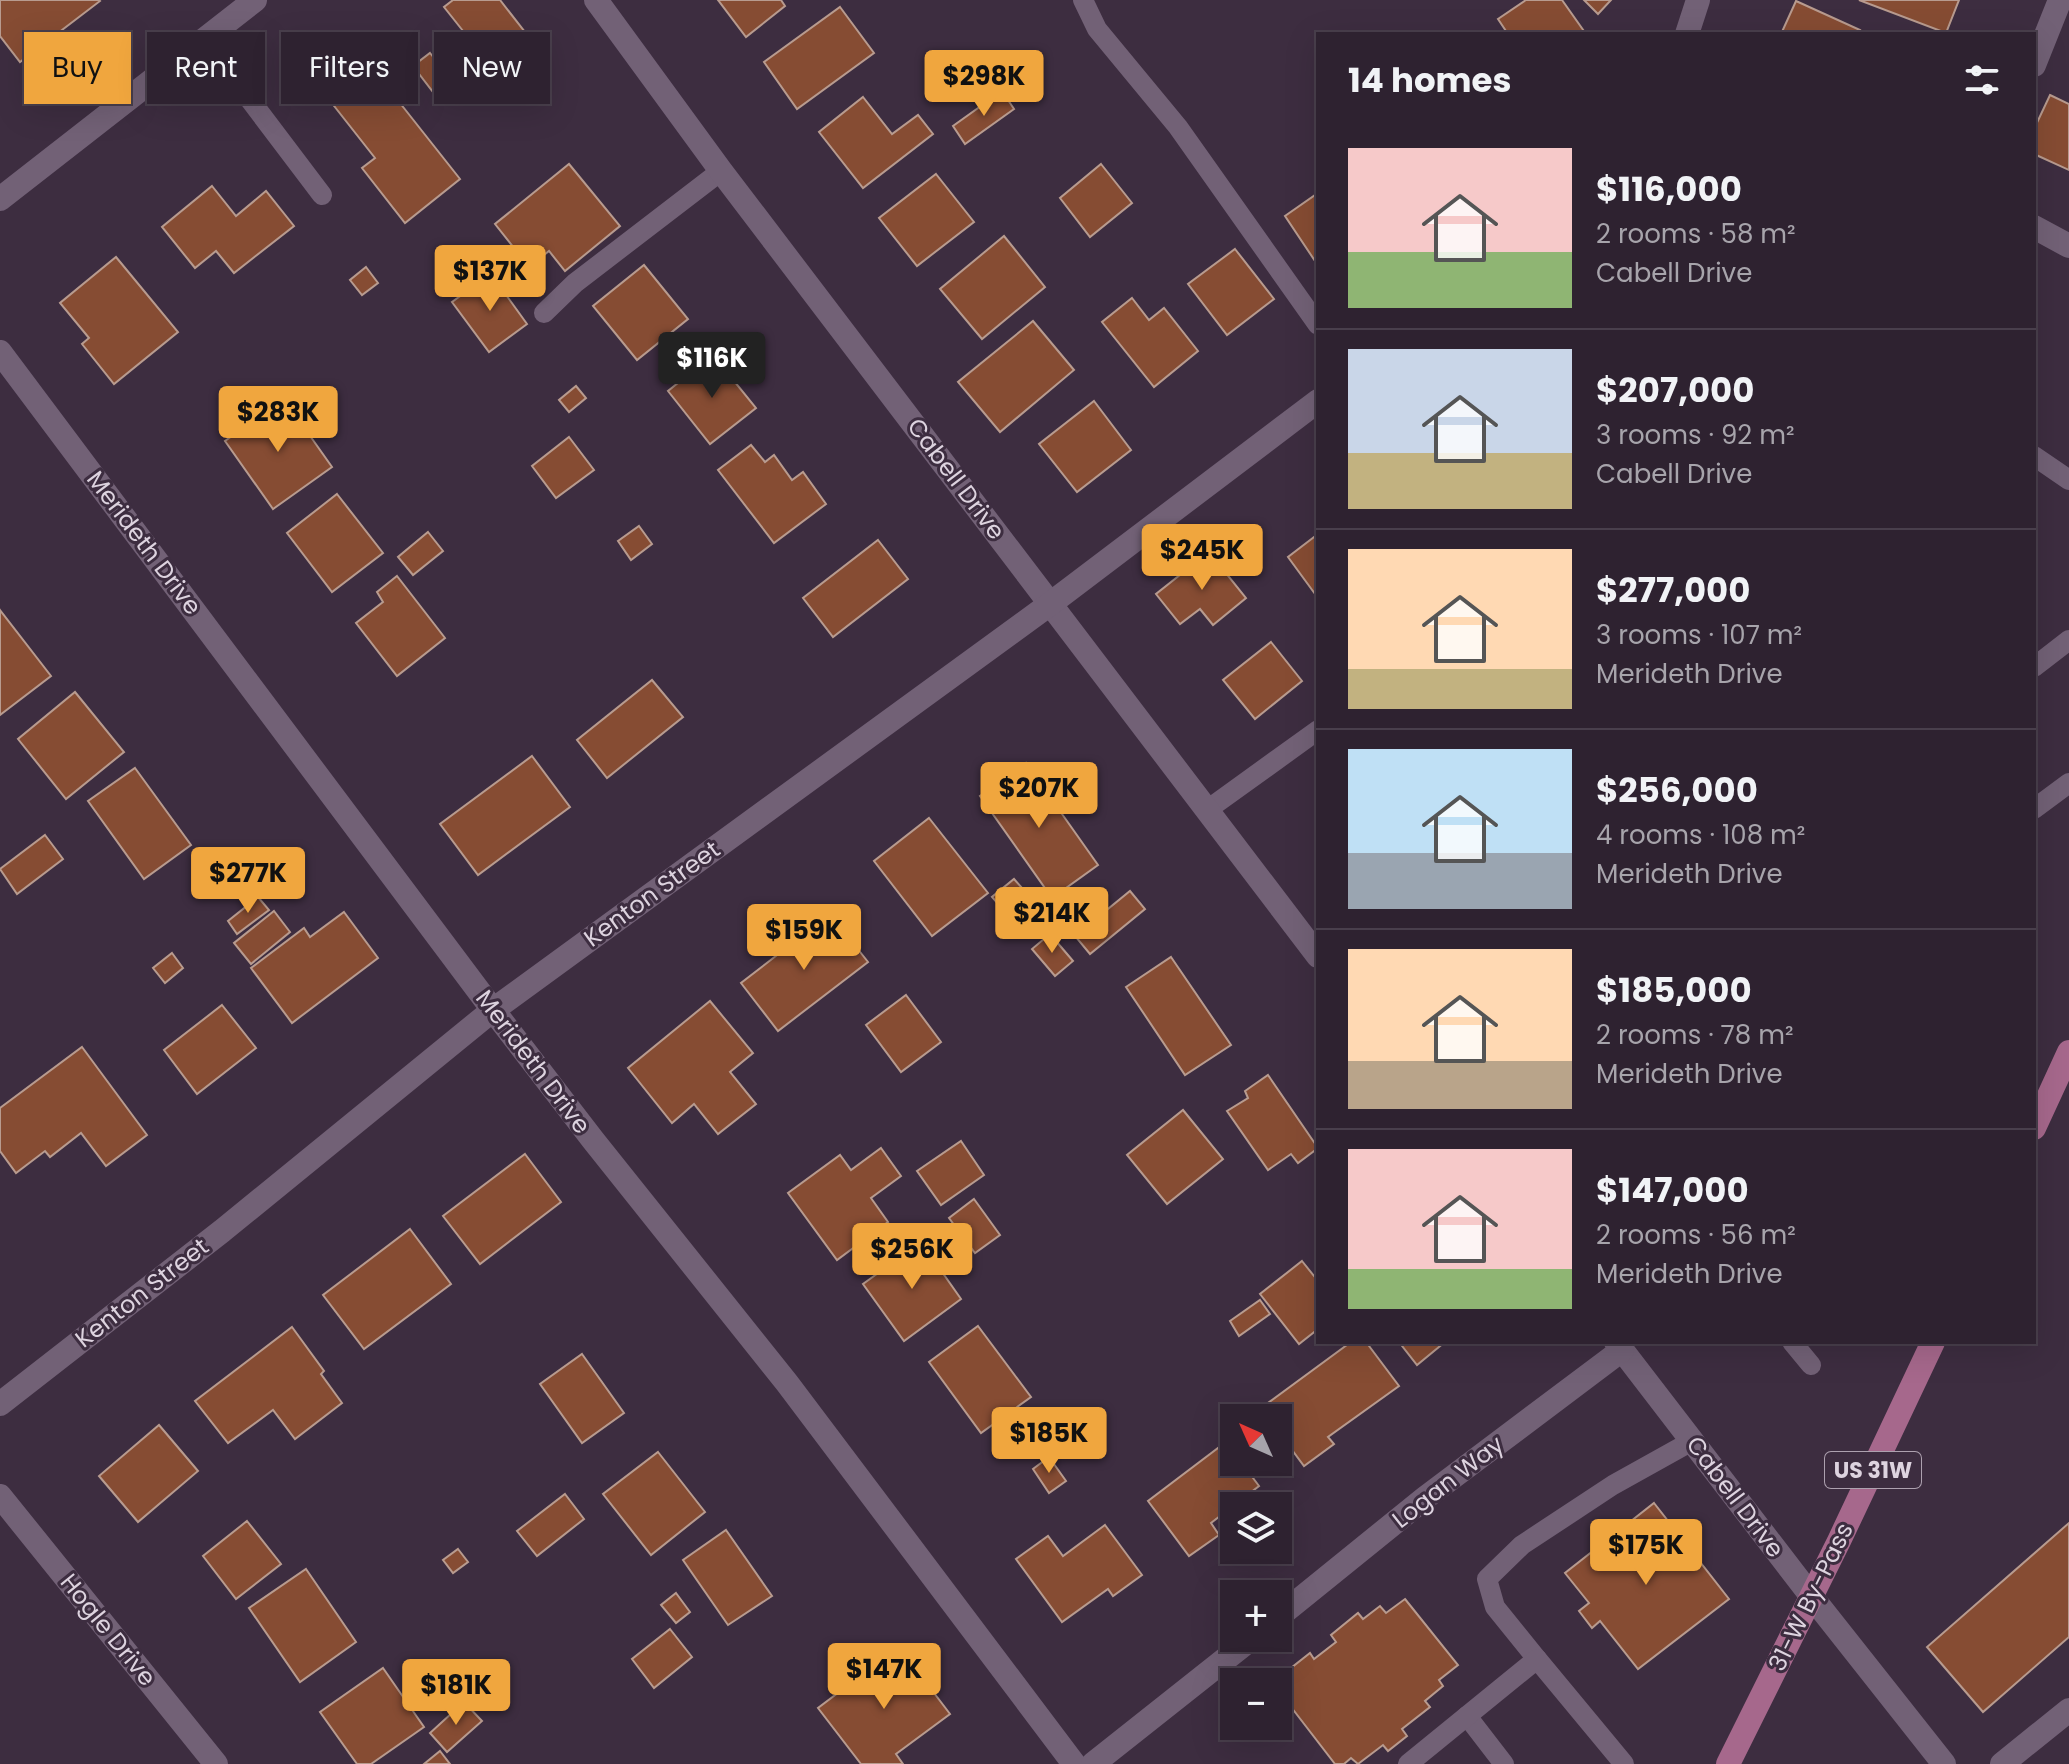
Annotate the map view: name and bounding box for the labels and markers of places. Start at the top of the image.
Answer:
pin: $298K [928,50,1040,118]
pin: $137K [434,245,546,313]
pin: $116K [656,332,768,400]
pin: $283K [222,386,334,454]
pin: $245K [1146,524,1258,592]
pin: $207K [983,762,1095,830]
pin: $277K [192,847,304,915]
pin: $214K [996,887,1108,955]
pin: $159K [748,904,860,972]
pin: $256K [856,1223,968,1291]
pin: $185K [993,1407,1105,1475]
pin: $175K [1590,1519,1702,1587]
pin: $147K [828,1643,940,1711]
pin: $181K [400,1659,512,1727]

